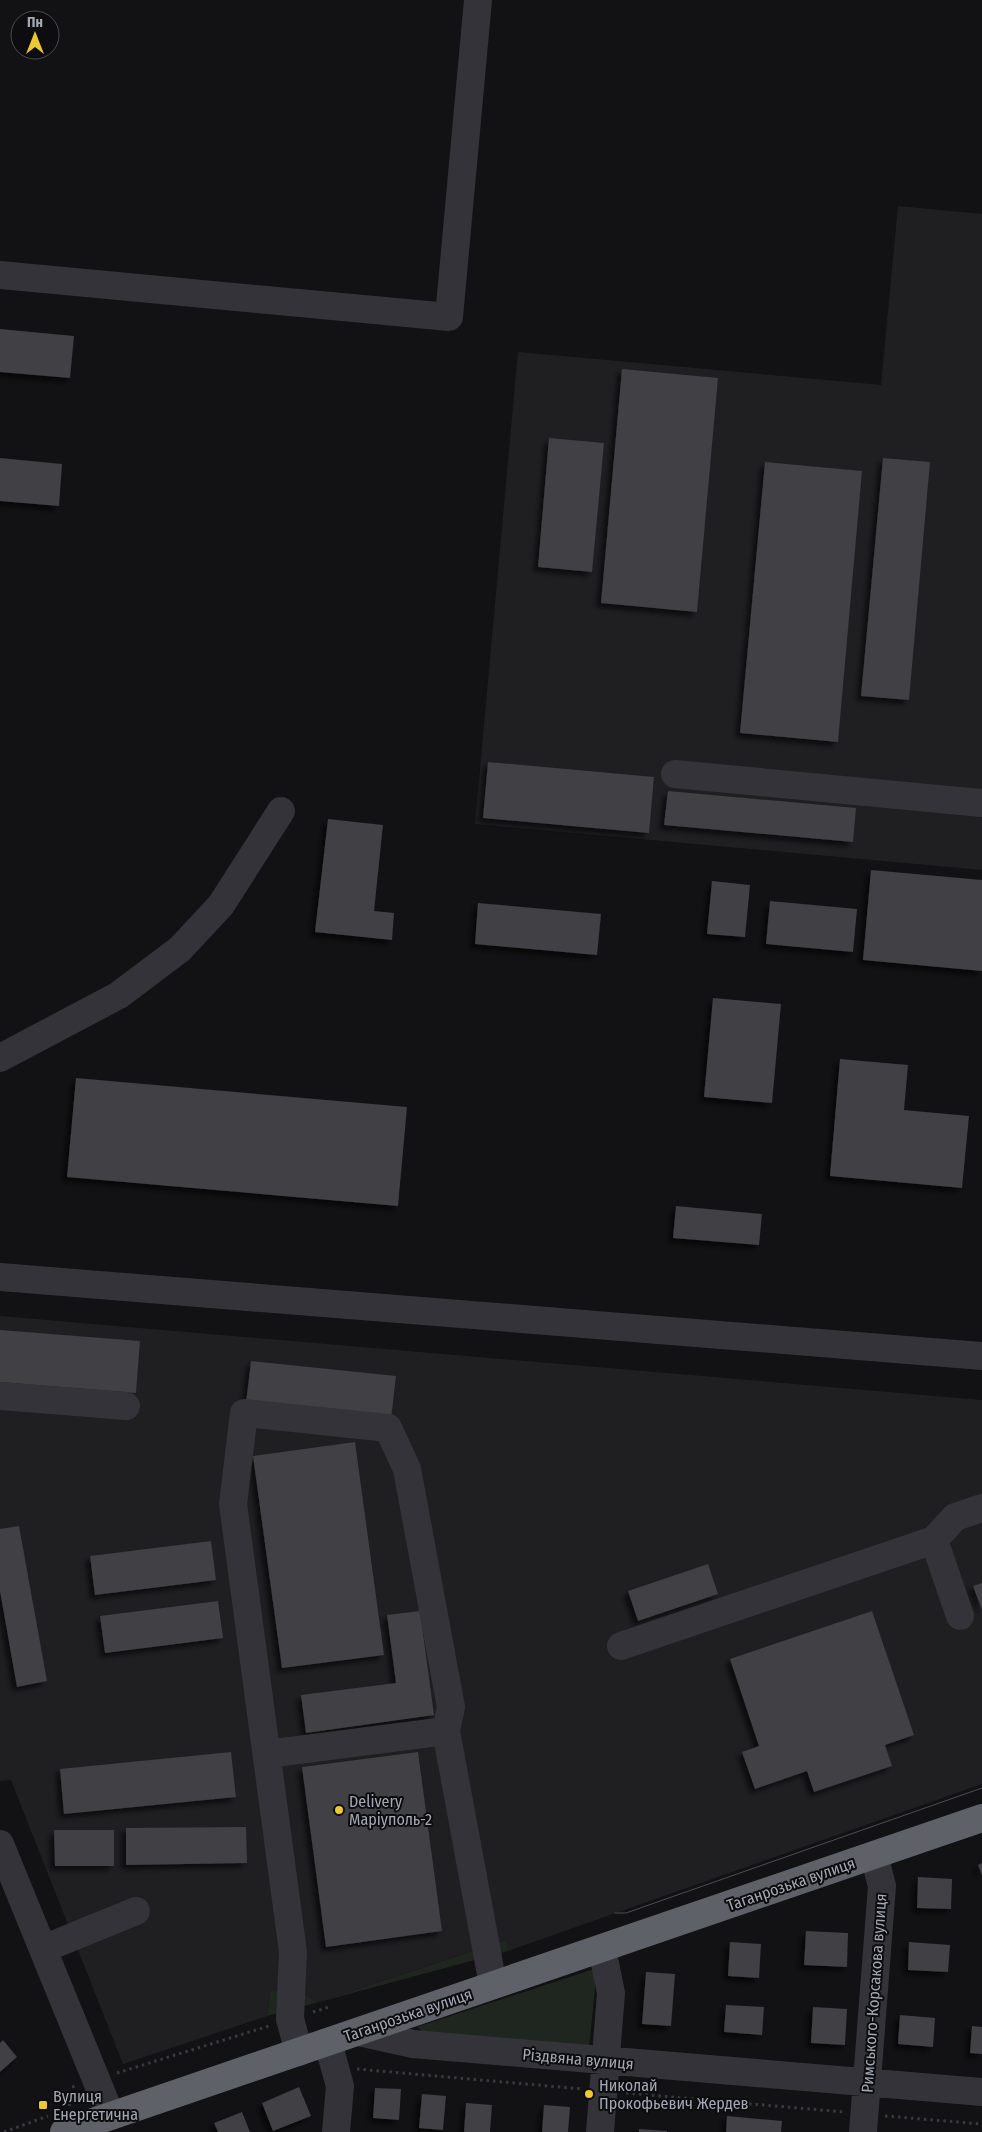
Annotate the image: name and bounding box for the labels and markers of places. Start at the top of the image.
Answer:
place label: Delivery Марiуполь-2 [349,1792,432,1829]
marker: Delivery Марiуполь-2 [333,1804,345,1816]
place label: Николай Прокофьевич Жердев [599,2076,749,2113]
place label: Вулиця Енергетична [53,2087,138,2124]
marker: Николай Прокофьевич Жердев [583,2088,595,2100]
marker: Вулиця Енергетична [37,2099,49,2111]

